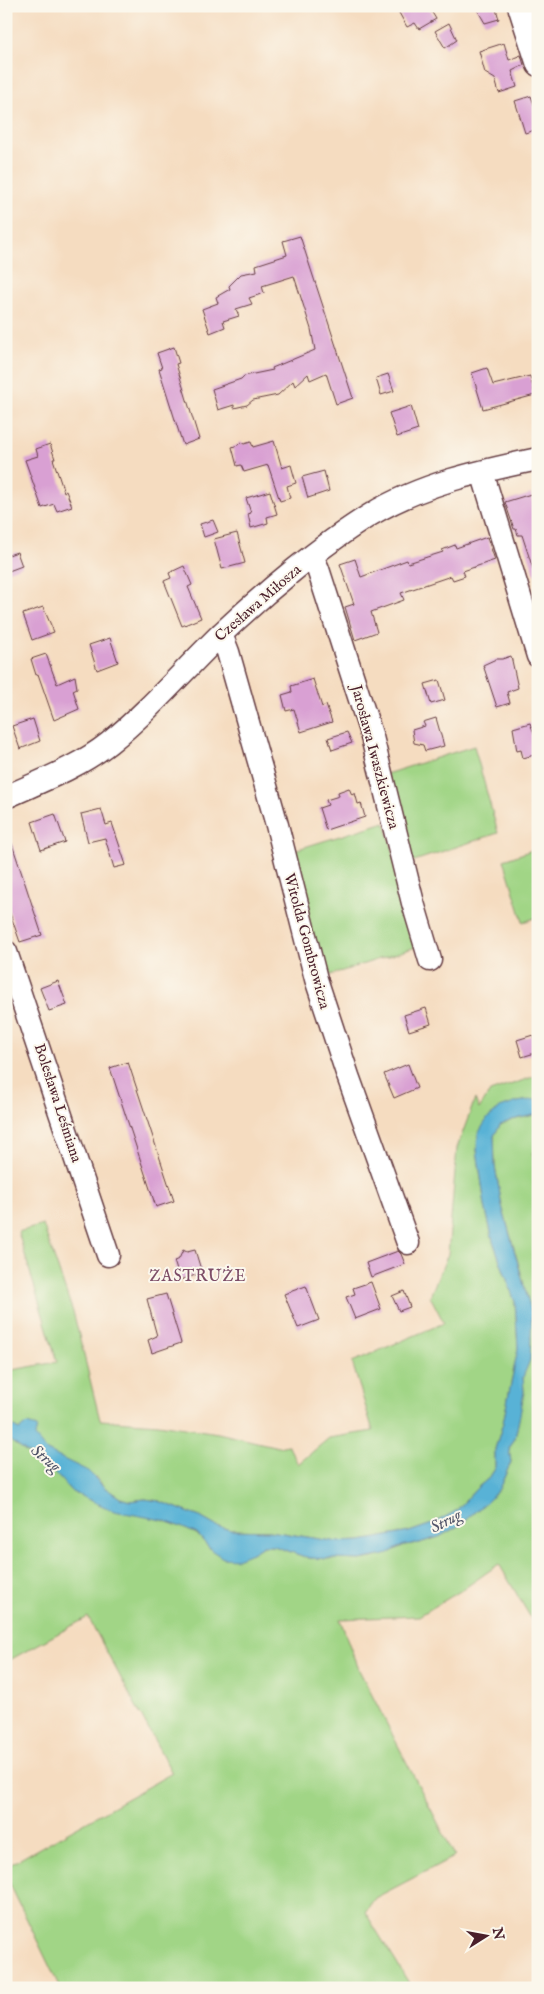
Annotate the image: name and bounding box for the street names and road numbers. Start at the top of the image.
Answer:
street label: Czesława Miłosza [211,560,306,646]
street label: Jarosława Iwaszkiewicza [346,681,403,832]
street label: Witolda Gombrowicza [280,871,334,1011]
street label: Bolesława Leśmiana [30,1041,86,1165]

